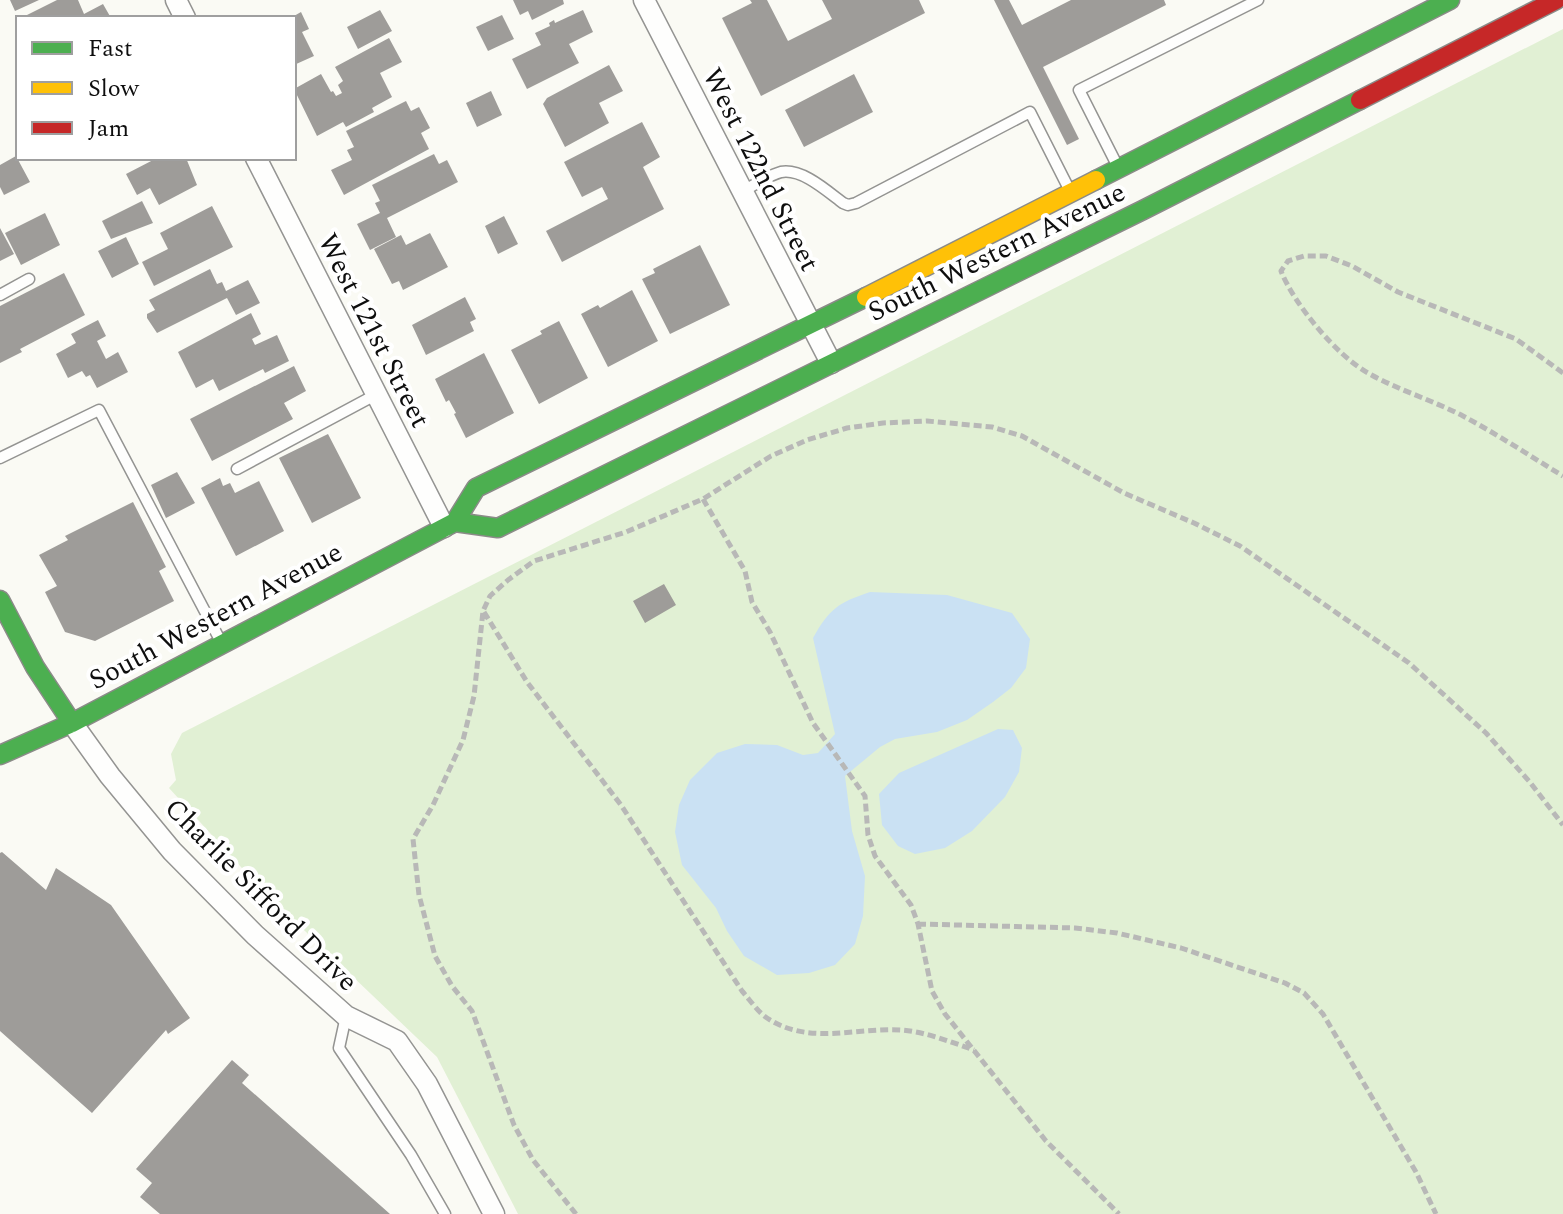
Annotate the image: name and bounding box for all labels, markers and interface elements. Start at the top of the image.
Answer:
legend [16,16,296,160]
text: Fast [88,31,133,67]
street label: West 122nd Street [691,60,831,279]
text: Slow [88,71,140,107]
text: Jam [88,111,129,147]
street label: South Western Avenue [860,171,1133,333]
street label: West 121st Street [306,226,441,436]
street label: South Western Avenue [81,531,350,702]
street label: Charlie Sifford Drive [154,788,368,1002]

